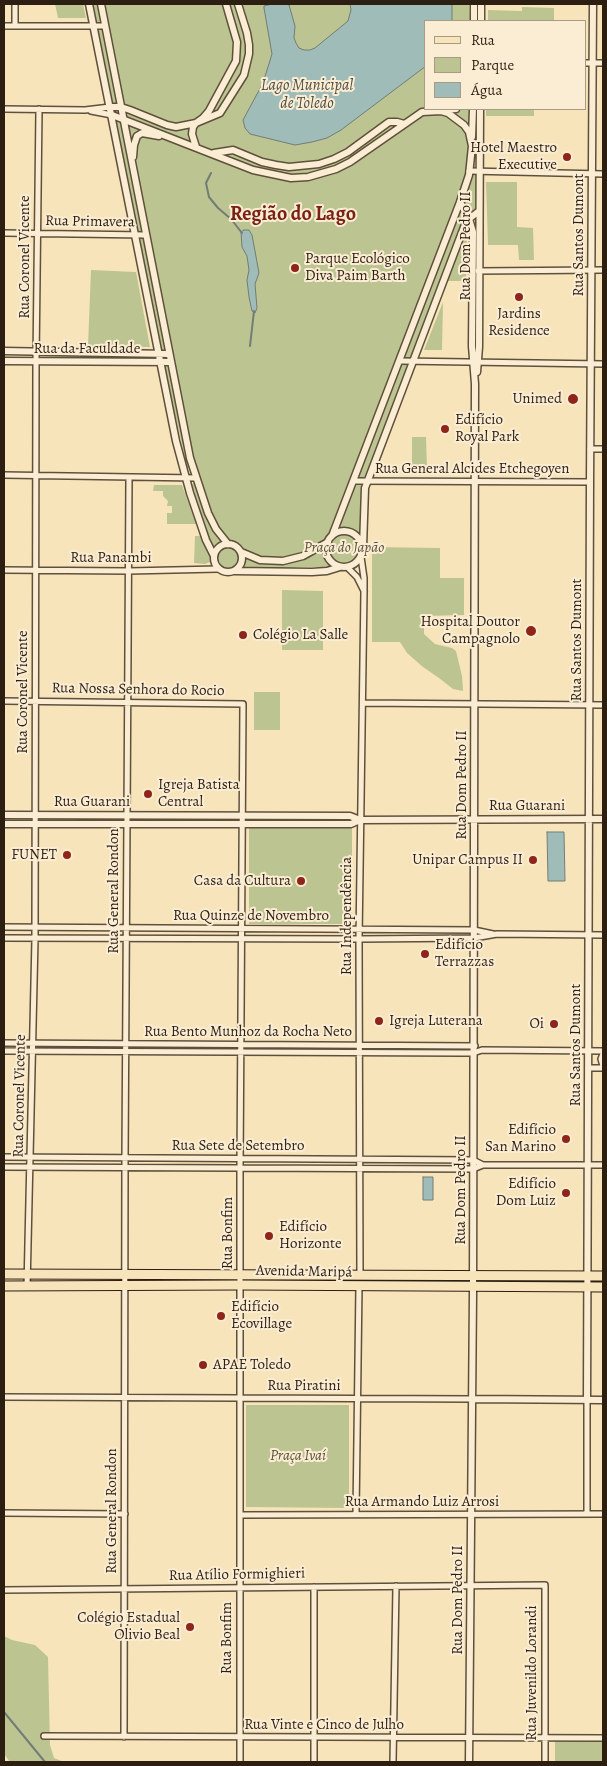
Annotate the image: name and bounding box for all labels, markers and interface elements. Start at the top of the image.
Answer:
legend [424,20,587,110]
text: Rua [471,30,495,50]
text: Parque [471,55,514,75]
water label: Lago Municipal de Toledo [261,76,353,114]
text: Água [471,80,502,100]
place label: Hotel Maestro Executive [470,139,557,174]
marker: Hotel Maestro Executive [561,151,573,163]
street label: Rua Santos Dumont [570,174,588,296]
street label: Rua Dom Pedro II [457,191,475,301]
street label: Rua Coronel Vicente [16,195,34,319]
district label: Região do Lago [230,203,356,227]
street label: Rua Primavera [45,212,135,232]
place label: Parque Ecológico Diva Paim Barth [305,250,410,285]
marker: Parque Ecológico Diva Paim Barth [289,262,301,274]
marker: Jardins Residence [513,291,525,303]
place label: Jardins Residence [488,305,550,340]
street label: Rua da Faculdade [34,340,140,358]
place label: Unimed [512,390,562,408]
marker: Unimed [566,392,580,406]
place label: Edifício Royal Park [455,411,519,446]
marker: Edifício Royal Park [439,423,451,435]
street label: Rua General Alcides Etchegoyen [375,460,569,478]
park label: Praça do Japão [304,539,384,557]
street label: Rua Panambi [70,549,152,567]
street label: Rua Santos Dumont [568,579,586,701]
place label: Hospital Doutor Campagnolo [420,613,520,648]
marker: Hospital Doutor Campagnolo [524,624,538,638]
place label: Colégio La Salle [253,626,348,644]
marker: Colégio La Salle [237,629,249,641]
street label: Rua Coronel Vicente [14,630,32,754]
street label: Rua Nossa Senhora do Rocio [51,679,225,701]
street label: Rua Dom Pedro II [453,730,471,840]
place label: Igreja Batista Central [158,776,240,811]
marker: Igreja Batista Central [142,788,154,800]
street label: Rua Guarani [54,793,130,811]
street label: Rua Guarani [489,797,565,815]
street label: Rua General Rondon [105,828,123,954]
place label: FUNET [11,846,57,864]
marker: FUNET [61,849,73,861]
place label: Unipar Campus II [412,851,523,869]
marker: Unipar Campus II [527,854,539,866]
street label: Rua Independência [338,857,356,975]
place label: Casa da Cultura [194,872,291,890]
marker: Casa da Cultura [295,875,307,887]
street label: Rua Quinze de Novembro [173,907,329,925]
place label: Edifício Terrazzas [435,936,494,971]
marker: Edifício Terrazzas [419,948,431,960]
street label: Rua Santos Dumont [567,984,585,1106]
place label: Igreja Luterana [389,1012,483,1030]
marker: Igreja Luterana [373,1015,385,1027]
place label: Oi [529,1015,544,1033]
marker: Oi [548,1018,560,1030]
street label: Rua Bento Munhoz da Rocha Neto [144,1023,352,1041]
street label: Rua Coronel Vicente [10,1034,30,1158]
place label: Edifício San Marino [485,1121,556,1156]
marker: Edifício San Marino [560,1133,572,1145]
street label: Rua Dom Pedro II [452,1135,470,1245]
street label: Rua Sete de Setembro [172,1137,304,1155]
place label: Edifício Dom Luiz [496,1175,556,1210]
marker: Edifício Dom Luiz [560,1187,572,1199]
street label: Rua Bonfim [219,1197,237,1269]
place label: Edifício Horizonte [279,1218,342,1253]
marker: Edifício Horizonte [263,1230,275,1242]
street label: Avenida Maripá [256,1262,352,1282]
place label: Edifício Ecovillage [231,1298,292,1333]
marker: Edifício Ecovillage [215,1310,227,1322]
place label: APAE Toledo [213,1356,291,1374]
marker: APAE Toledo [197,1359,209,1371]
street label: Rua Piratini [267,1377,341,1395]
park label: Praça Ivaí [270,1447,326,1465]
street label: Rua General Rondon [103,1448,121,1574]
street label: Rua Armando Luiz Arrosi [345,1493,499,1511]
street label: Rua Dom Pedro II [449,1545,467,1655]
street label: Rua Atílio Formighieri [169,1565,305,1585]
street label: Rua Bonfim [218,1602,236,1674]
street label: Rua Juvenildo Lorandi [523,1605,541,1741]
place label: Colégio Estadual Olivio Beal [77,1609,180,1644]
marker: Colégio Estadual Olivio Beal [184,1621,196,1633]
street label: Rua Vinte e Cinco de Julho [244,1716,404,1734]

